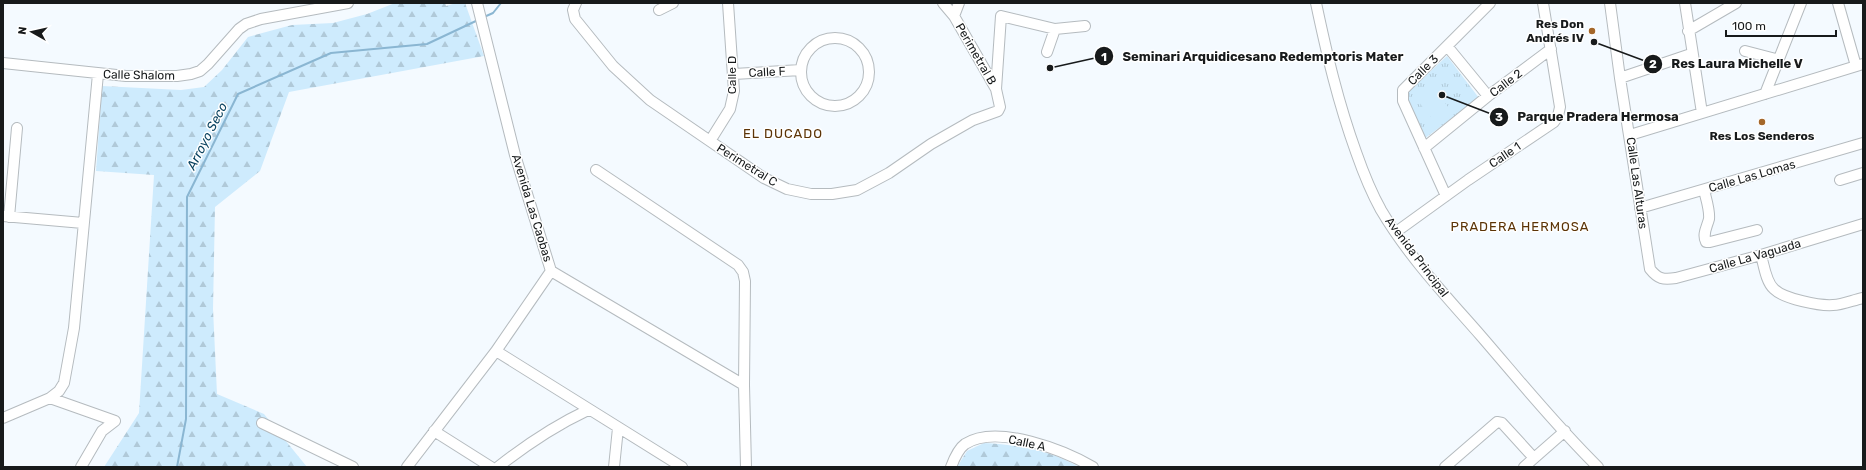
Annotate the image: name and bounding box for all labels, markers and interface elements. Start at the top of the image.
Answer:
north arrow [12,12,52,52]
scale bar [1726,12,1836,38]
place label: Res Don Andrés IV [1526,17,1585,45]
text: 100 m [1732,19,1766,33]
street label: Perimetral B [953,21,999,87]
text: N [16,26,30,36]
marker: Res Don Andrés IV [1587,26,1597,36]
callout: Seminari Arquidicesano Redemptoris Mater [1094,44,1411,69]
text: Seminari Arquidicesano Redemptoris Mater [1123,49,1404,64]
text: 1 [1101,50,1107,64]
callout: Res Laura Michelle V [1643,51,1811,76]
street label: Calle 3 [1405,52,1441,88]
street label: Calle D [725,56,739,94]
text: Res Laura Michelle V [1671,56,1803,71]
text: 2 [1649,57,1657,71]
street label: Calle F [748,64,786,80]
street label: Calle 2 [1487,66,1525,100]
street label: Calle Shalom [103,67,175,83]
water label: Arroyo Seco [183,100,230,173]
callout: Parque Pradera Hermosa [1489,104,1687,129]
text: Parque Pradera Hermosa [1517,109,1679,124]
text: 3 [1495,110,1503,124]
marker: Res Los Senderos [1757,117,1767,127]
district label: EL DUCADO [743,126,823,141]
place label: Res Los Senderos [1709,129,1815,143]
street label: Calle Las Alturas [1624,136,1650,230]
street label: Calle 1 [1486,139,1524,171]
street label: Perimetral C [714,141,780,189]
street label: Avenida Las Caobas [509,153,555,263]
street label: Calle Las Lomas [1707,157,1797,195]
street label: Avenida Principal [1382,214,1452,300]
district label: PRADERA HERMOSA [1451,219,1589,234]
street label: Calle La Vaguada [1708,236,1802,276]
street label: Calle A [1007,432,1047,454]

